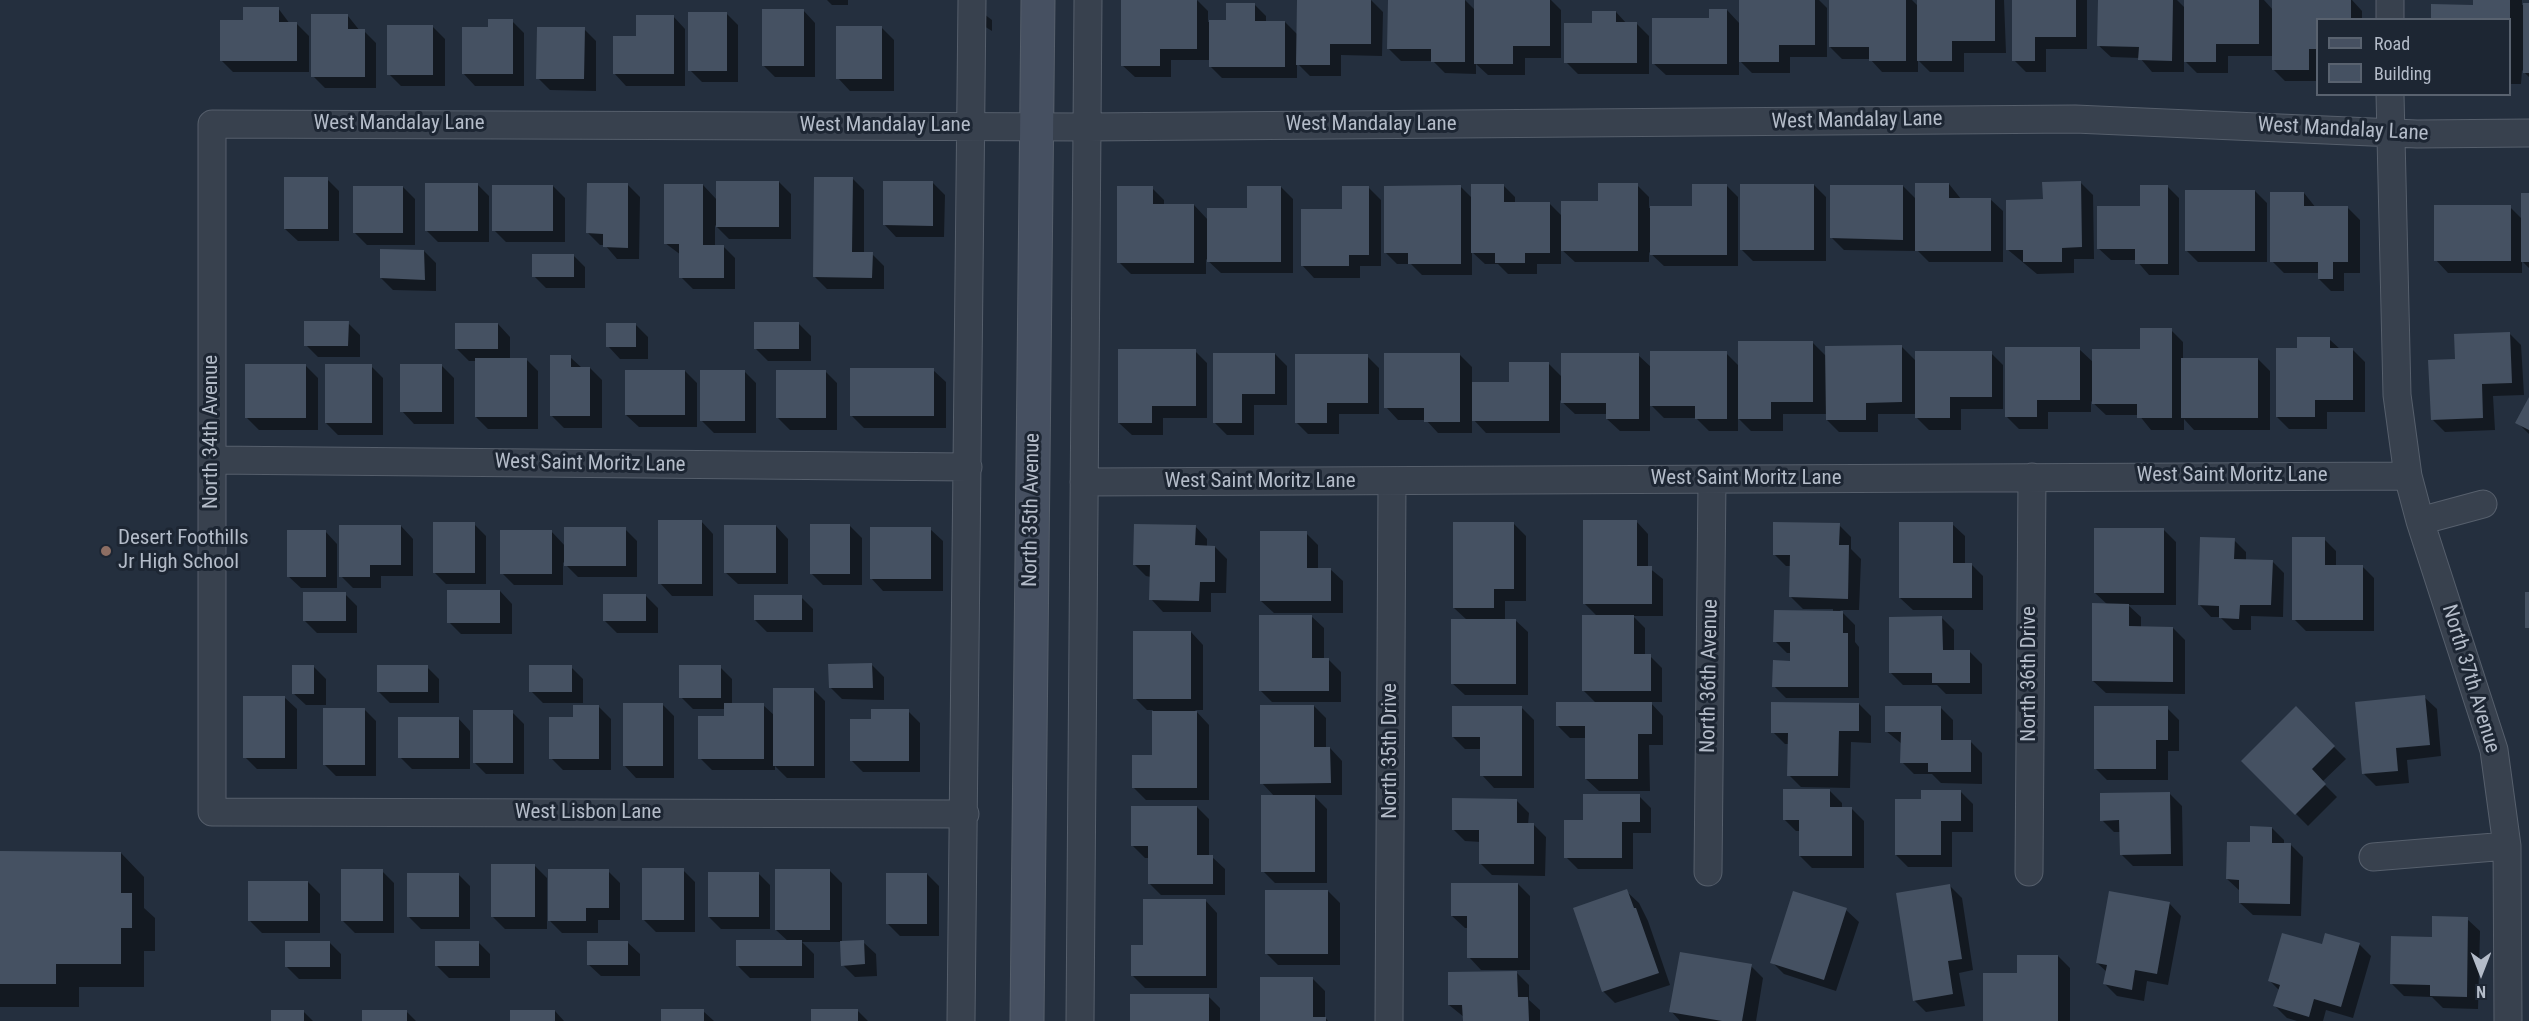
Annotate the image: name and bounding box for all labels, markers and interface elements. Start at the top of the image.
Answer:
legend [2316,18,2511,96]
text: Road [2374,33,2410,54]
text: Building [2374,63,2431,84]
street label: West Mandalay Lane [1771,107,1943,135]
street label: West Mandalay Lane [313,111,485,137]
street label: West Mandalay Lane [1285,112,1457,138]
street label: West Mandalay Lane [799,113,971,139]
street label: West Mandalay Lane [2257,113,2429,147]
street label: North 34th Avenue [199,355,225,509]
street label: North 35th Avenue [1018,433,1046,587]
street label: West Saint Moritz Lane [494,450,686,478]
street label: West Saint Moritz Lane [2136,463,2328,489]
street label: West Saint Moritz Lane [1650,466,1842,492]
street label: West Saint Moritz Lane [1164,469,1356,495]
place label: Desert Foothills Jr High School [118,526,249,576]
marker: Desert Foothills Jr High School [99,544,113,558]
street label: North 36th Avenue [1696,599,1724,753]
street label: North 37th Avenue [2435,602,2505,756]
street label: North 36th Drive [2017,606,2043,742]
street label: North 35th Drive [1378,683,1404,819]
street label: West Lisbon Lane [515,800,661,826]
north arrow [2451,943,2511,1003]
text: N [2476,982,2486,1001]

